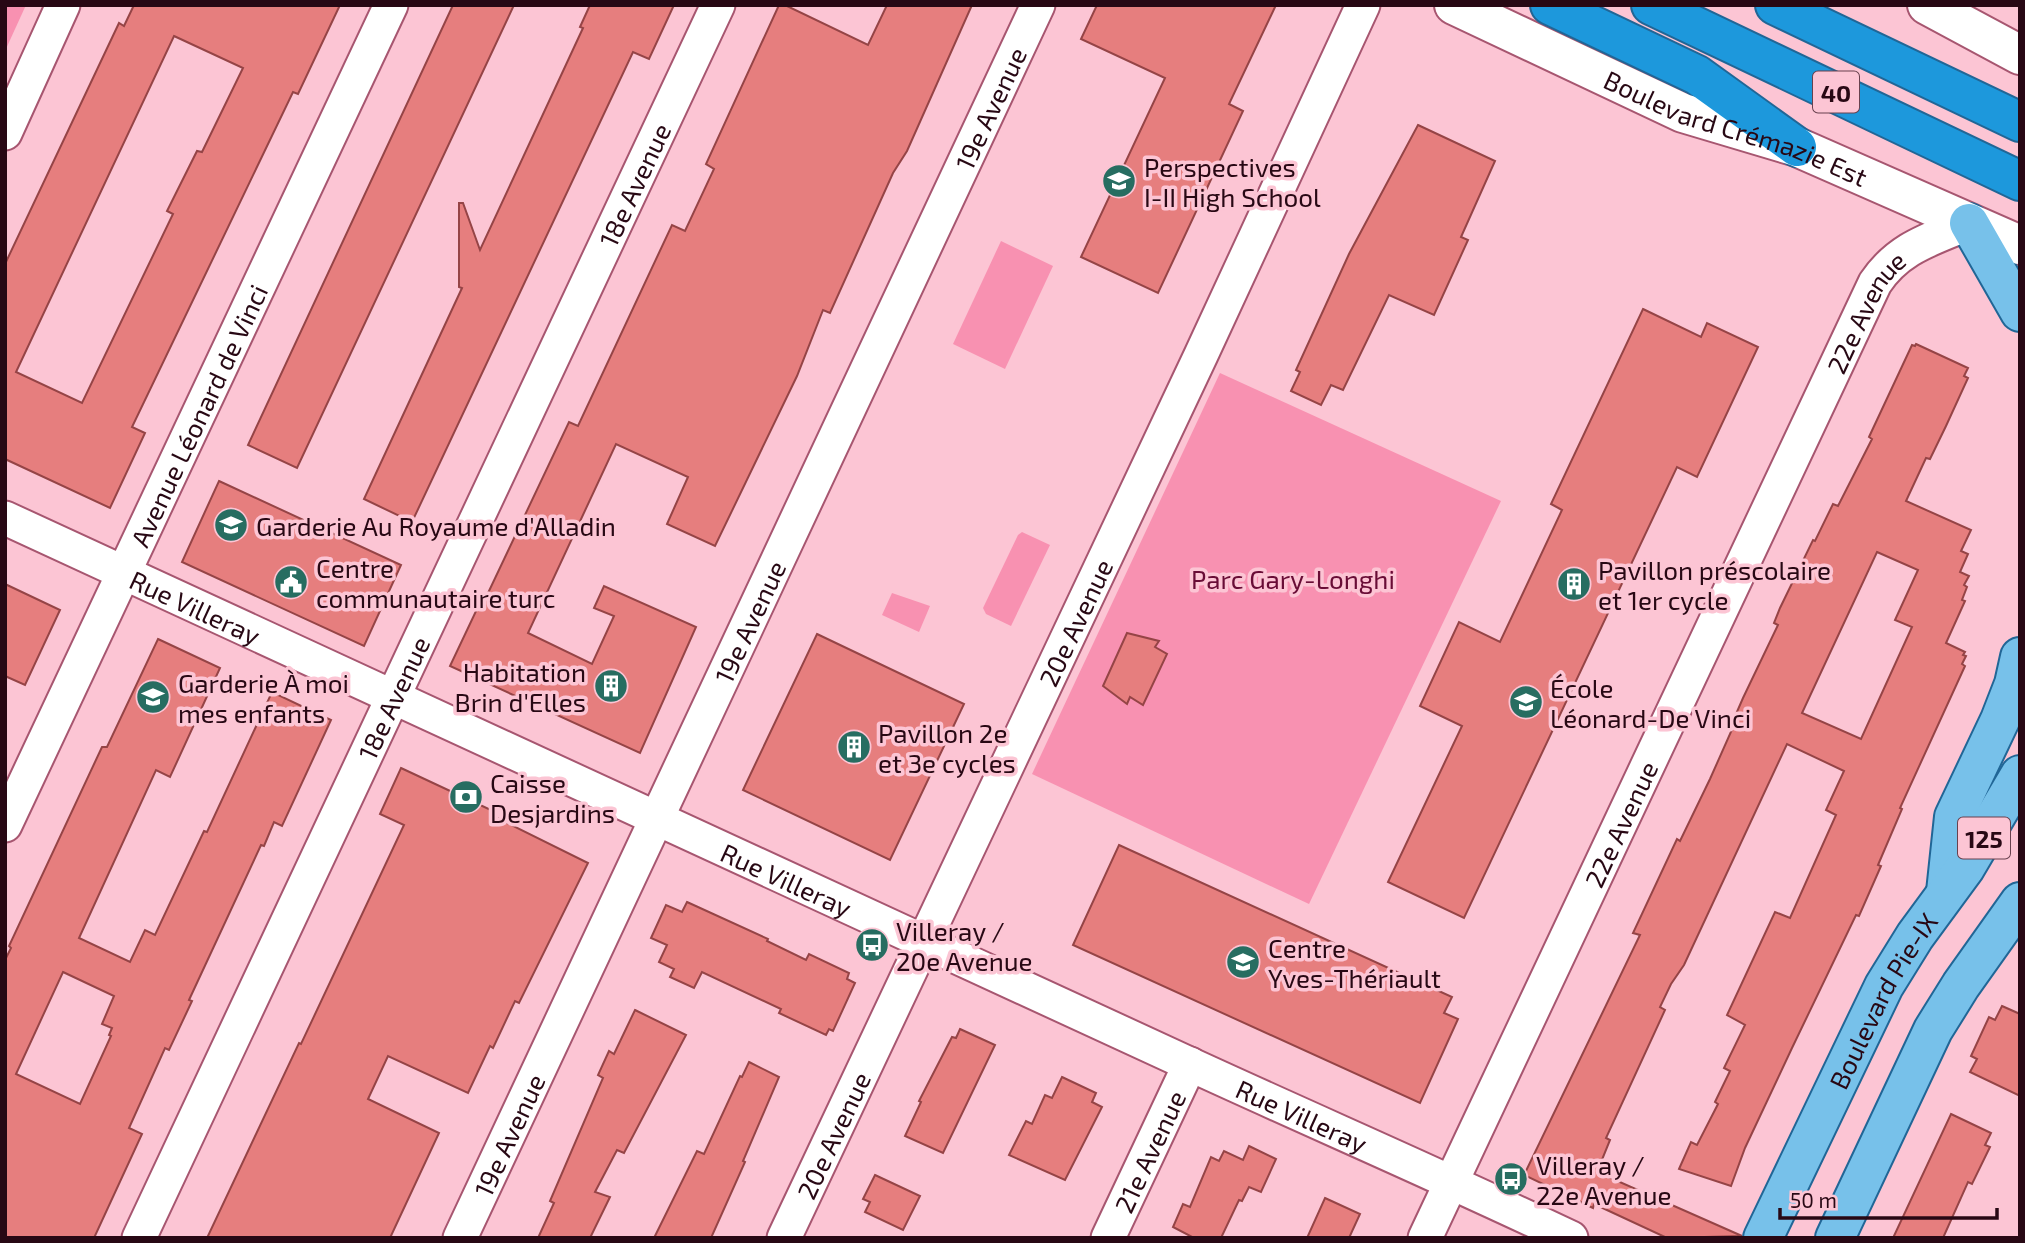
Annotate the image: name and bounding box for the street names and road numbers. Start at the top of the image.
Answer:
street label: 19e Avenue [948,42,1032,174]
street label: Boulevard Crémazie Est [1600,63,1872,192]
road number: 40 [1813,72,1859,112]
street label: 18e Avenue [592,118,676,251]
street label: 22e Avenue [1819,243,1911,378]
street label: Avenue Léonard de Vinci [123,279,273,551]
street label: 20e Avenue [1032,554,1118,691]
street label: 19e Avenue [707,555,791,688]
street label: Rue Villeray [125,563,266,650]
street label: 18e Avenue [351,631,435,764]
street label: 22e Avenue [1577,756,1663,892]
road number: 125 [1958,818,2010,858]
street label: Rue Villeray [716,836,857,923]
street label: Boulevard Pie-IX [1822,906,1943,1093]
street label: 20e Avenue [789,1067,876,1203]
street label: 19e Avenue [466,1069,550,1201]
street label: Rue Villeray [1232,1072,1373,1158]
street label: 21e Avenue [1107,1085,1191,1217]

